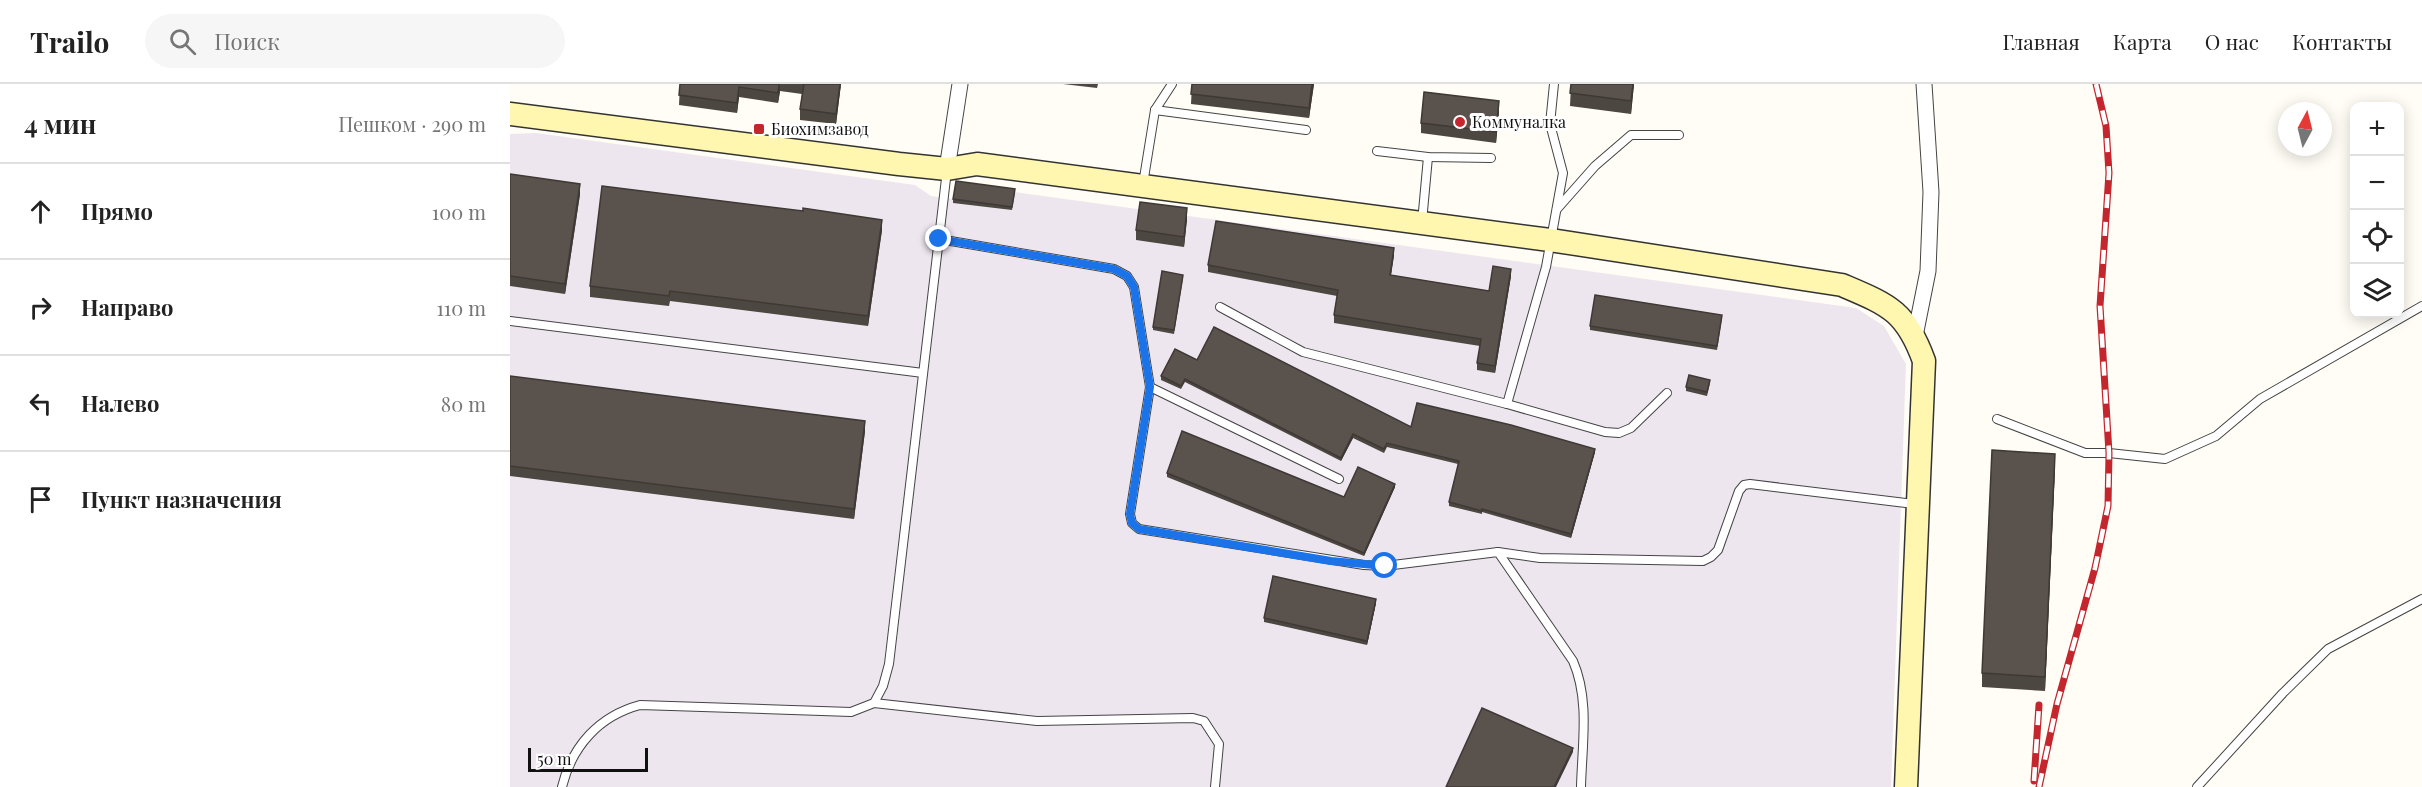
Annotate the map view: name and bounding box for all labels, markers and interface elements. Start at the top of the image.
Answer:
search box [145,14,565,68]
text: Trailo [30,23,109,60]
icon: search [166,25,199,58]
text: Поиск [214,26,280,56]
text: Главная [2002,27,2080,55]
text: Карта [2113,27,2172,55]
text: О нас [2205,27,2259,55]
text: Контакты [2292,27,2392,55]
north arrow [2278,102,2332,156]
map controls [2350,102,2404,318]
button: + [2350,102,2404,156]
text: 4 мин [24,106,96,141]
text: Пешком · 290 m [338,110,486,137]
place label: Коммуналка [1472,111,1566,132]
marker: Коммуналка [1453,115,1467,129]
place label: Биохимзавод [771,118,869,139]
marker: Биохимзавод [752,122,766,136]
button: − [2350,156,2404,210]
icon: ahead [24,195,57,228]
text: Прямо [81,196,153,226]
text: 100 m [432,198,486,225]
button: locate [2350,210,2404,264]
route end [925,225,951,251]
button: layers [2350,264,2404,318]
icon: right [24,291,57,324]
text: Направо [81,292,174,322]
text: 110 m [436,294,486,321]
icon: left [24,387,57,420]
text: Налево [81,388,159,418]
text: 80 m [441,390,486,417]
icon: arrive [24,483,57,516]
text: Пункт назначения [81,484,282,514]
route start [1371,552,1397,578]
scale bar [528,745,648,772]
text: 50 m [537,748,571,769]

